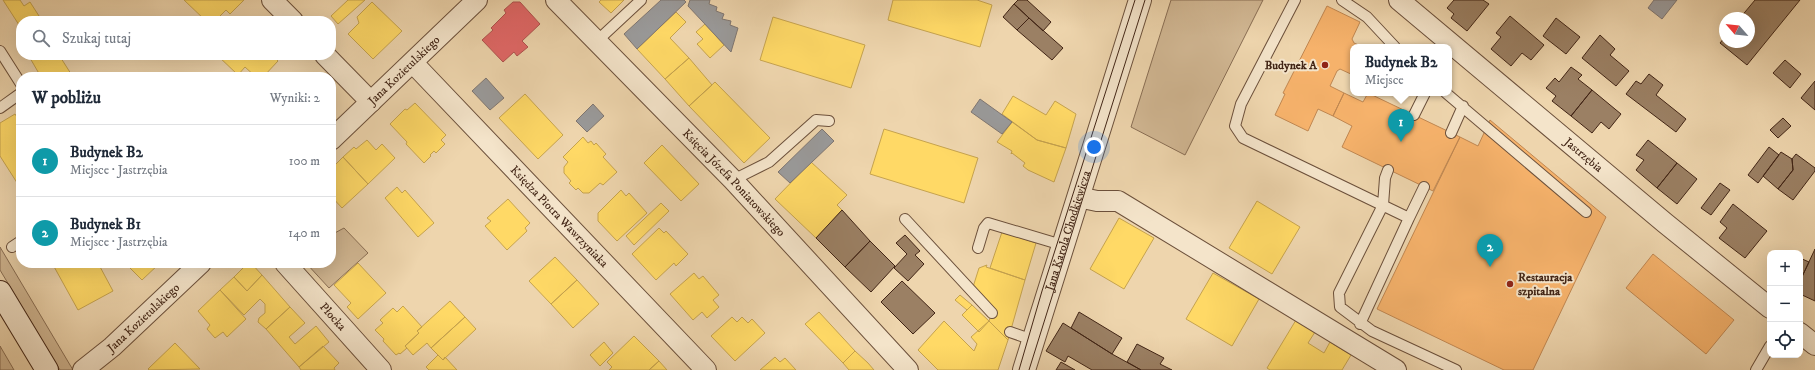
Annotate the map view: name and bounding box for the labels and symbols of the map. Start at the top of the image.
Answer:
north arrow [1719,12,1755,48]
street label: Jana Kozietulskiego [364,32,443,109]
place label: Budynek A [1265,58,1317,73]
marker: Budynek A [1320,60,1330,70]
pin: 1 [1388,109,1414,142]
street label: Księcia Józefa Poniatowskiego [679,126,789,240]
street label: Jastrzębia [1560,134,1607,176]
your location [1084,137,1104,157]
street label: Księdza Piotra Wawrzyniaka [507,162,612,271]
street label: Jana Karola Chodkiewicza [1042,168,1094,294]
pin: 2 [1477,234,1503,267]
place label: Restauracja szpitalna [1518,270,1573,299]
marker: Restauracja szpitalna [1505,279,1515,289]
street label: Jana Kozietulskiego [103,280,183,356]
street label: Płocka [317,299,350,334]

